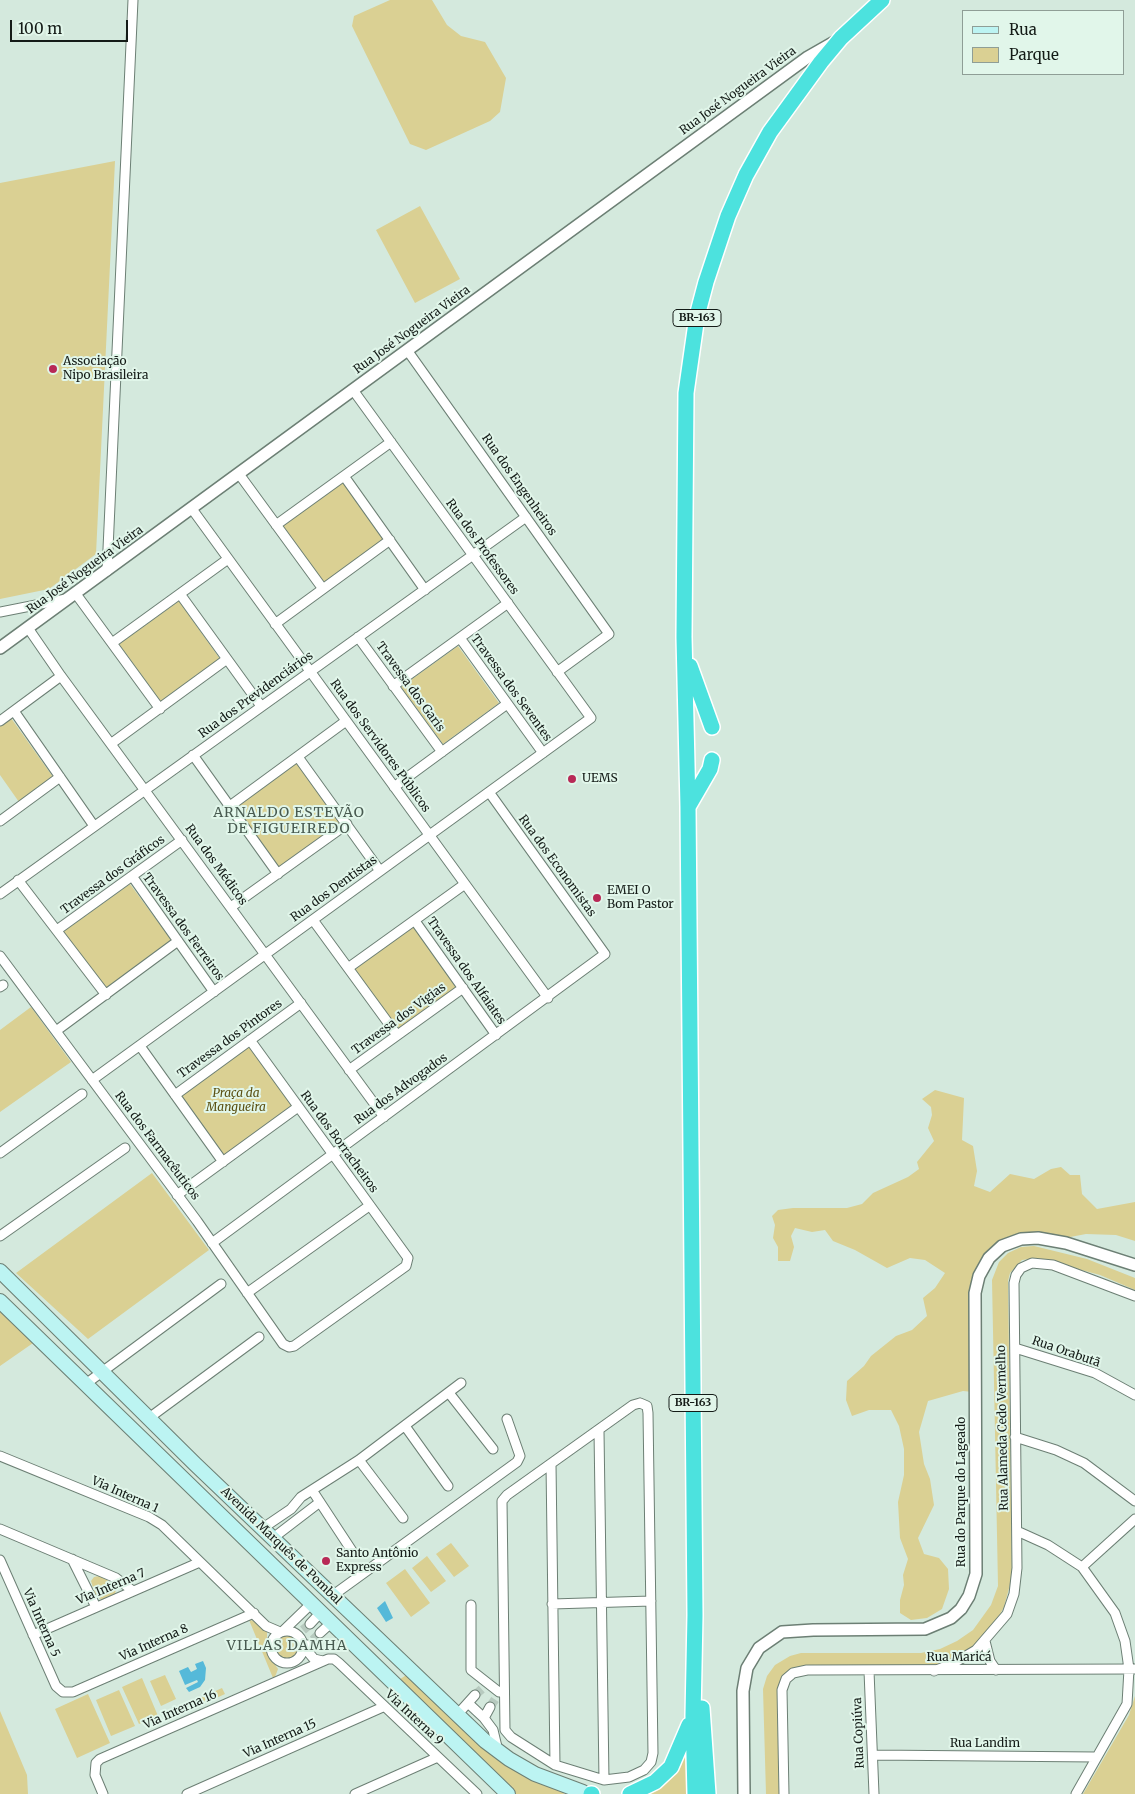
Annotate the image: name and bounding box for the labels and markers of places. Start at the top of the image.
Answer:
place label: Associação Nipo Brasileira [63,355,148,383]
marker: Associação Nipo Brasileira [47,363,59,375]
place label: UEMS [582,772,618,786]
marker: UEMS [566,773,578,785]
place label: EMEI O Bom Pastor [607,884,674,912]
marker: EMEI O Bom Pastor [591,892,603,904]
place label: Santo Antônio Express [336,1547,418,1575]
marker: Santo Antônio Express [320,1555,332,1567]

